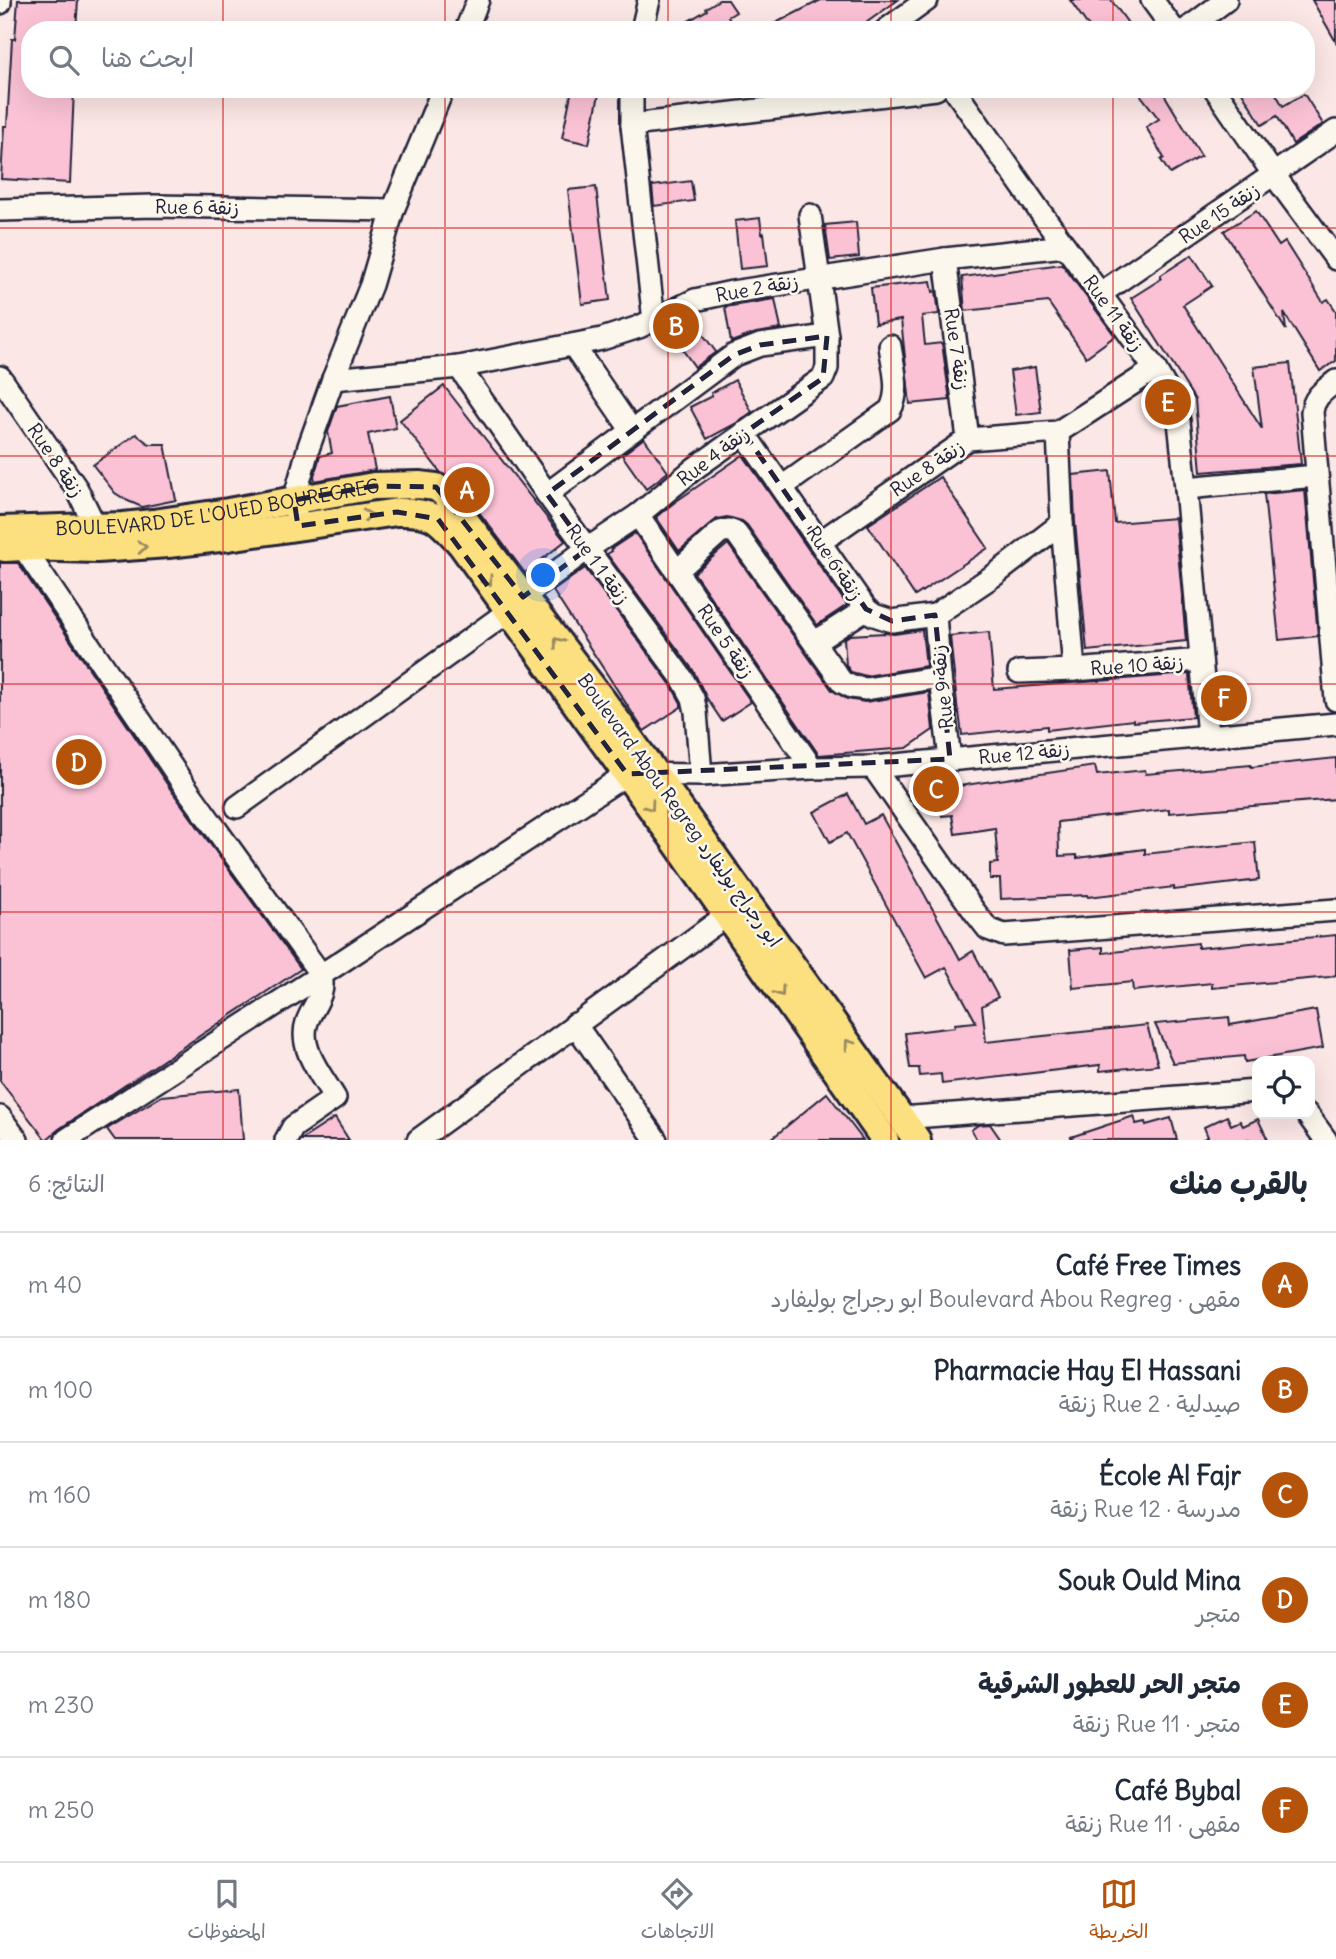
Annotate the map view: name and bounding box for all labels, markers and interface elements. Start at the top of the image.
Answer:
search box [21,21,1315,98]
icon: search [45,41,83,79]
text: ابحث هنا [101,41,194,74]
street label: Rue 15 زنقة [1174,177,1264,249]
street label: Rue 6 زنقة [155,194,239,220]
street label: Rue 2 زنقة [714,269,800,307]
street label: Rue 11 زنقة [1078,270,1150,356]
pin: B [653,300,699,352]
street label: Rue 7 زنقة [939,306,975,392]
pin: E [1145,376,1191,428]
street label: Rue 8 زنقة [22,418,90,502]
street label: Rue 4 زنقة [672,421,754,491]
street label: Rue 8 زنقة [885,434,969,502]
pin: A [444,464,490,516]
street label: BOULEVARD DE L'OUED BOUREGREG [55,473,381,540]
one-way arrow [361,508,373,523]
street label: Rue 1 زنقة 1 [561,519,635,609]
street label: Rue 6 زنقة [801,521,869,605]
one-way arrow [136,540,147,555]
your location [526,558,560,592]
one-way arrow [480,573,492,586]
street label: Rue 5 زنقة [692,599,760,683]
one-way arrow [553,637,566,649]
street label: Rue 9 زنقة [926,644,958,730]
street label: Rue 10 زنقة [1090,650,1184,680]
street label: Boulevard Abou Regreg ابو رجراج بوليفارد [572,669,787,952]
pin: F [1201,672,1247,724]
pin: D [56,736,102,788]
street label: Rue 12 زنقة [977,737,1071,769]
pin: C [913,763,959,815]
one-way arrow [642,798,654,811]
one-way arrow [772,984,784,997]
one-way arrow [845,1039,857,1052]
map controls [1252,1056,1315,1119]
button: locate [1252,1056,1315,1119]
text: بالقرب منك [1169,1164,1308,1202]
text: النتائج: 6 [28,1169,105,1198]
text: Café Free Times [1055,1249,1241,1282]
text: 40 m [28,1270,82,1299]
text: A [1278,1270,1292,1299]
text: مقهى · Boulevard Abou Regreg ابو رجراج بوليفارد [770,1284,1241,1313]
text: Pharmacie Hay El Hassani [934,1354,1241,1387]
text: 100 m [28,1375,93,1404]
text: B [1277,1375,1293,1404]
text: صيدلية · Rue 2 زنقة [1059,1389,1241,1418]
text: École Al Fajr [1099,1459,1241,1492]
text: 160 m [28,1480,91,1509]
text: C [1277,1480,1293,1509]
text: مدرسة · Rue 12 زنقة [1050,1494,1241,1523]
text: Souk Ould Mina [1058,1564,1241,1597]
text: 180 m [28,1585,91,1614]
text: D [1277,1585,1293,1614]
text: متجر [1196,1599,1241,1628]
text: متجر الحر للعطور الشرقية [978,1667,1241,1700]
text: 230 m [28,1690,94,1719]
text: E [1278,1690,1292,1719]
text: متجر · Rue 11 زنقة [1073,1709,1241,1738]
text: Café Bybal [1114,1774,1241,1807]
text: 250 m [28,1795,95,1824]
text: F [1278,1795,1292,1824]
text: مقهى · Rue 11 زنقة [1065,1809,1241,1838]
tab: المحفوظات [188,1875,266,1948]
tab: الاتجاهات [641,1875,714,1948]
tab: الخريطة [1089,1875,1148,1948]

